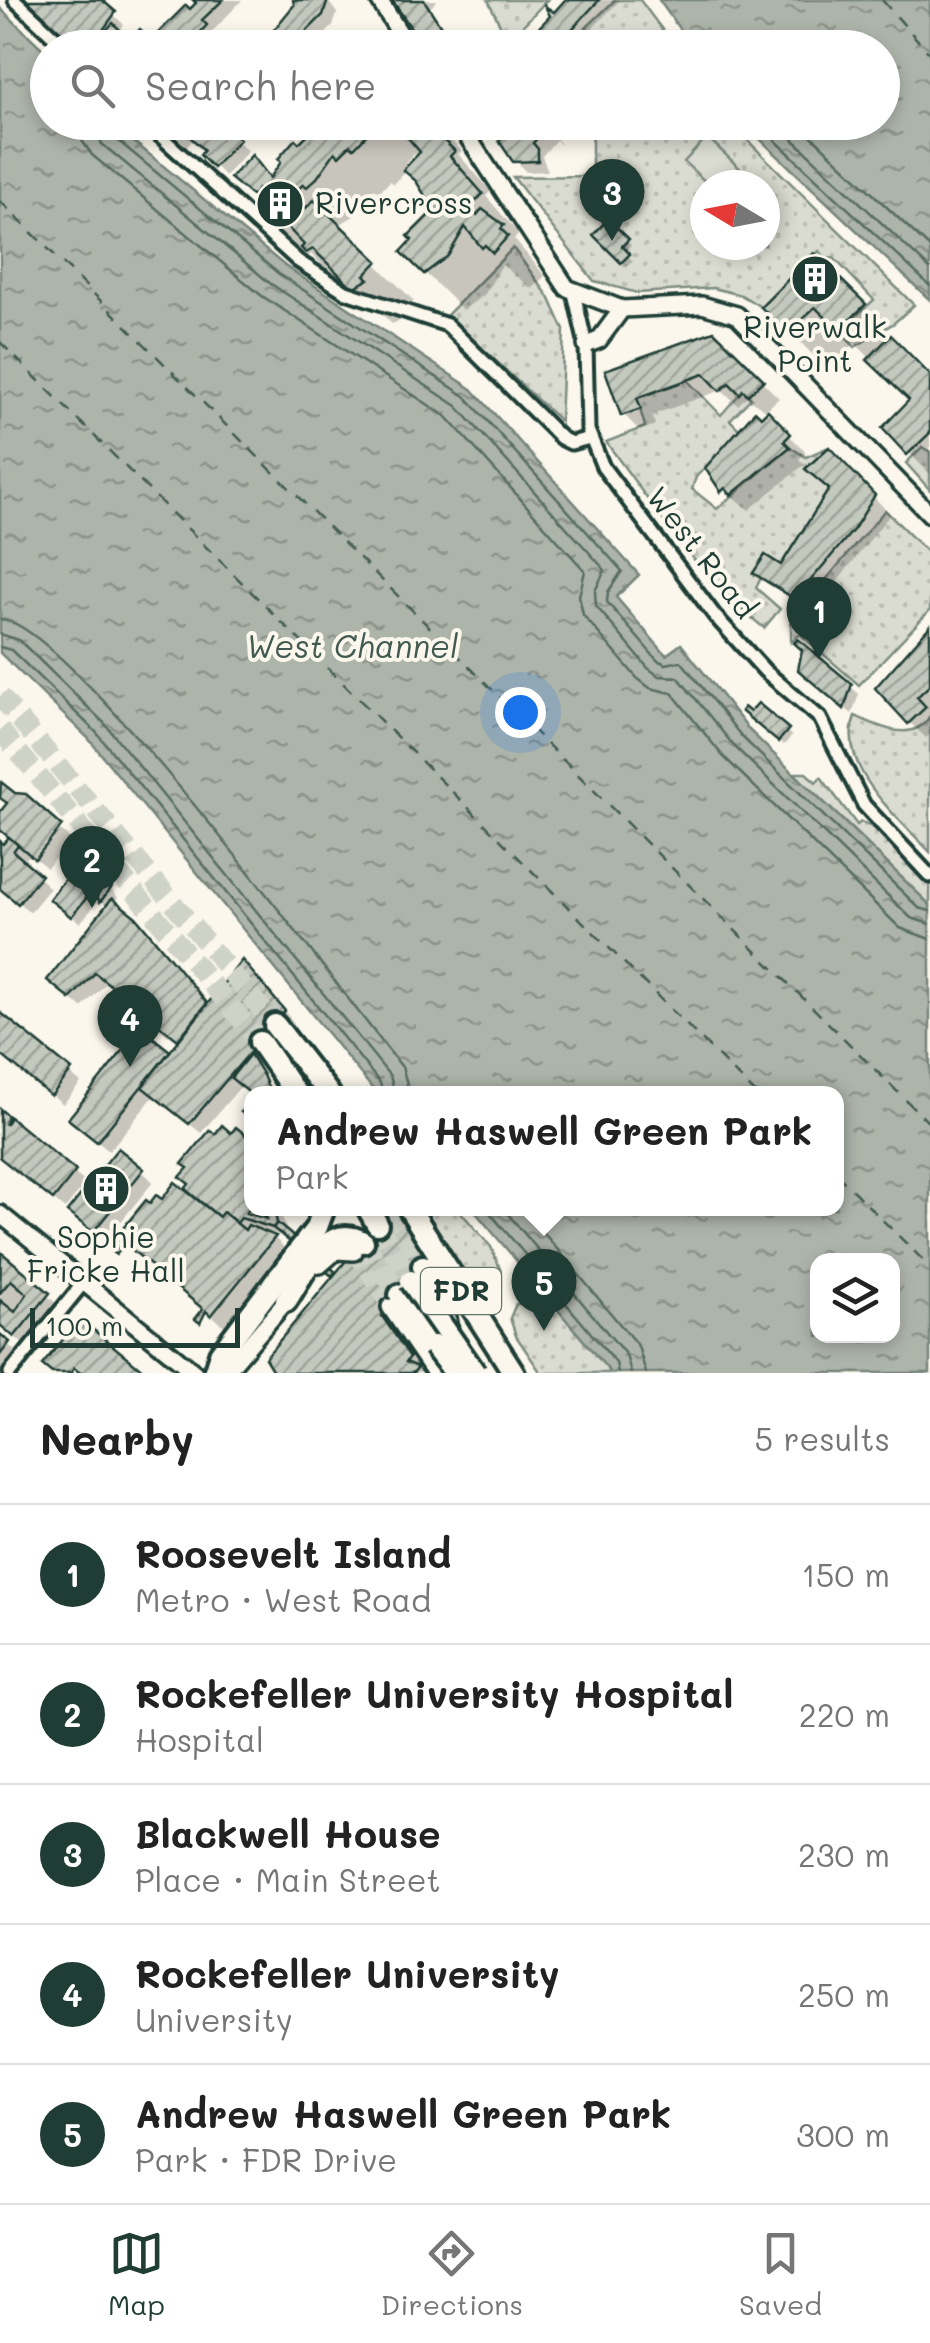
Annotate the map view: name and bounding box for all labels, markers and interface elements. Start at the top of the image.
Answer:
search box [30,30,900,140]
icon: search [65,58,120,113]
text: Search here [145,60,376,110]
pin: 3 [580,158,644,241]
north arrow [690,170,780,260]
building icon: Rivercross [254,178,306,230]
place label: Rivercross [315,182,473,222]
building icon: Riverwalk Point [789,253,841,305]
place label: Riverwalk Point [743,306,887,380]
street label: West Road [638,478,767,626]
pin: 1 [786,576,852,659]
water label: West Channel [246,624,458,666]
your location [495,687,546,738]
pin: 2 [59,826,124,908]
pin: 4 [98,984,162,1067]
popup [244,1086,844,1216]
text: Andrew Haswell Green Park [276,1105,812,1155]
text: Park [276,1155,348,1197]
building icon: Sophie Fricke Hall [80,1163,132,1215]
place label: Sophie Fricke Hall [27,1216,185,1290]
pin: 5 [512,1248,576,1331]
map controls [810,1253,900,1343]
button: layers [810,1253,900,1343]
road number: FDR [421,1268,501,1314]
scale bar [30,1303,240,1348]
text: 100 m [45,1307,123,1343]
text: Nearby [40,1411,194,1466]
text: 5 results [755,1417,890,1459]
text: Roosevelt Island [135,1528,451,1578]
text: 1 [65,1553,80,1595]
text: 150 m [802,1553,890,1595]
text: Metro · West Road [135,1578,431,1620]
text: Rockefeller University Hospital [135,1668,733,1718]
text: 2 [64,1693,81,1735]
text: 220 m [799,1693,890,1735]
text: Hospital [135,1718,264,1760]
text: Blackwell House [135,1808,441,1858]
text: 3 [63,1833,82,1875]
text: 230 m [798,1833,890,1875]
text: Place · Main Street [135,1858,441,1900]
text: Rockefeller University [135,1948,560,1998]
text: 4 [62,1973,83,2015]
text: 250 m [798,1973,890,2015]
text: University [135,1998,293,2040]
text: Andrew Haswell Green Park [135,2088,671,2138]
text: 5 [63,2113,82,2155]
text: 300 m [796,2113,890,2155]
text: Park · FDR Drive [135,2138,397,2180]
tab: Map [108,2226,165,2322]
tab: Directions [381,2226,523,2322]
tab: Saved [739,2226,822,2322]

